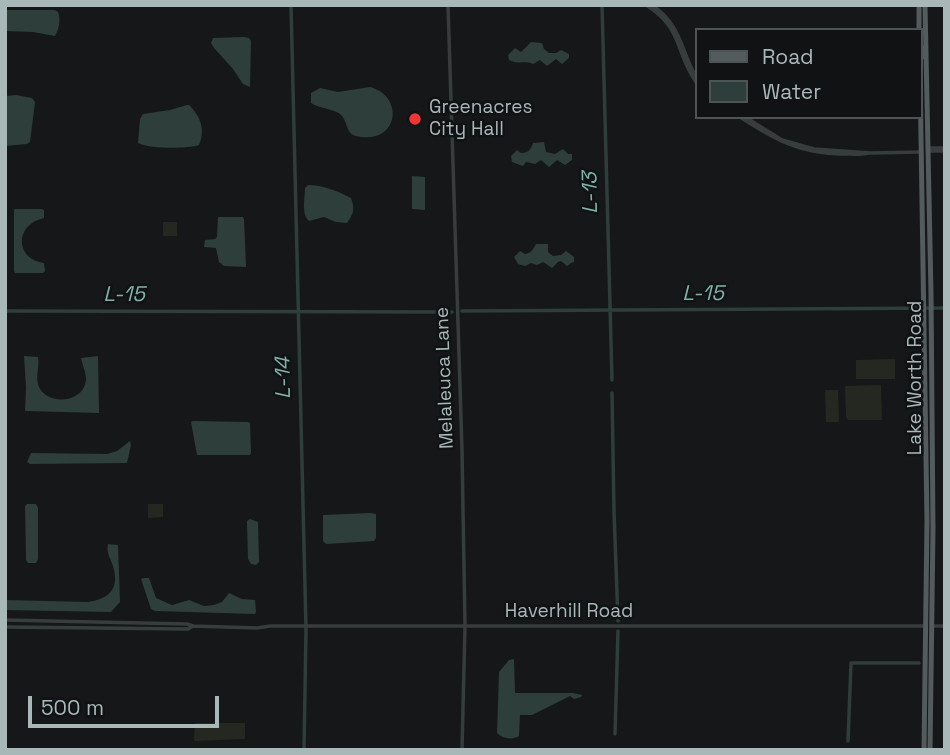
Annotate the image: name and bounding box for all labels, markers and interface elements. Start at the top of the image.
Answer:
legend [694,28,922,119]
text: Road [762,43,814,70]
text: Water [762,78,821,105]
place label: Greenacres City Hall [429,97,533,141]
marker: Greenacres City Hall [407,111,423,127]
water label: L-13 [578,172,604,214]
water label: L-15 [682,281,724,307]
water label: L-15 [103,282,145,308]
street label: Lake Worth Road [905,301,927,455]
street label: Melaleuca Lane [431,307,459,449]
water label: L-14 [271,357,297,399]
street label: Haverhill Road [505,601,633,623]
scale bar [32,682,222,726]
text: 500 m [41,694,104,721]

